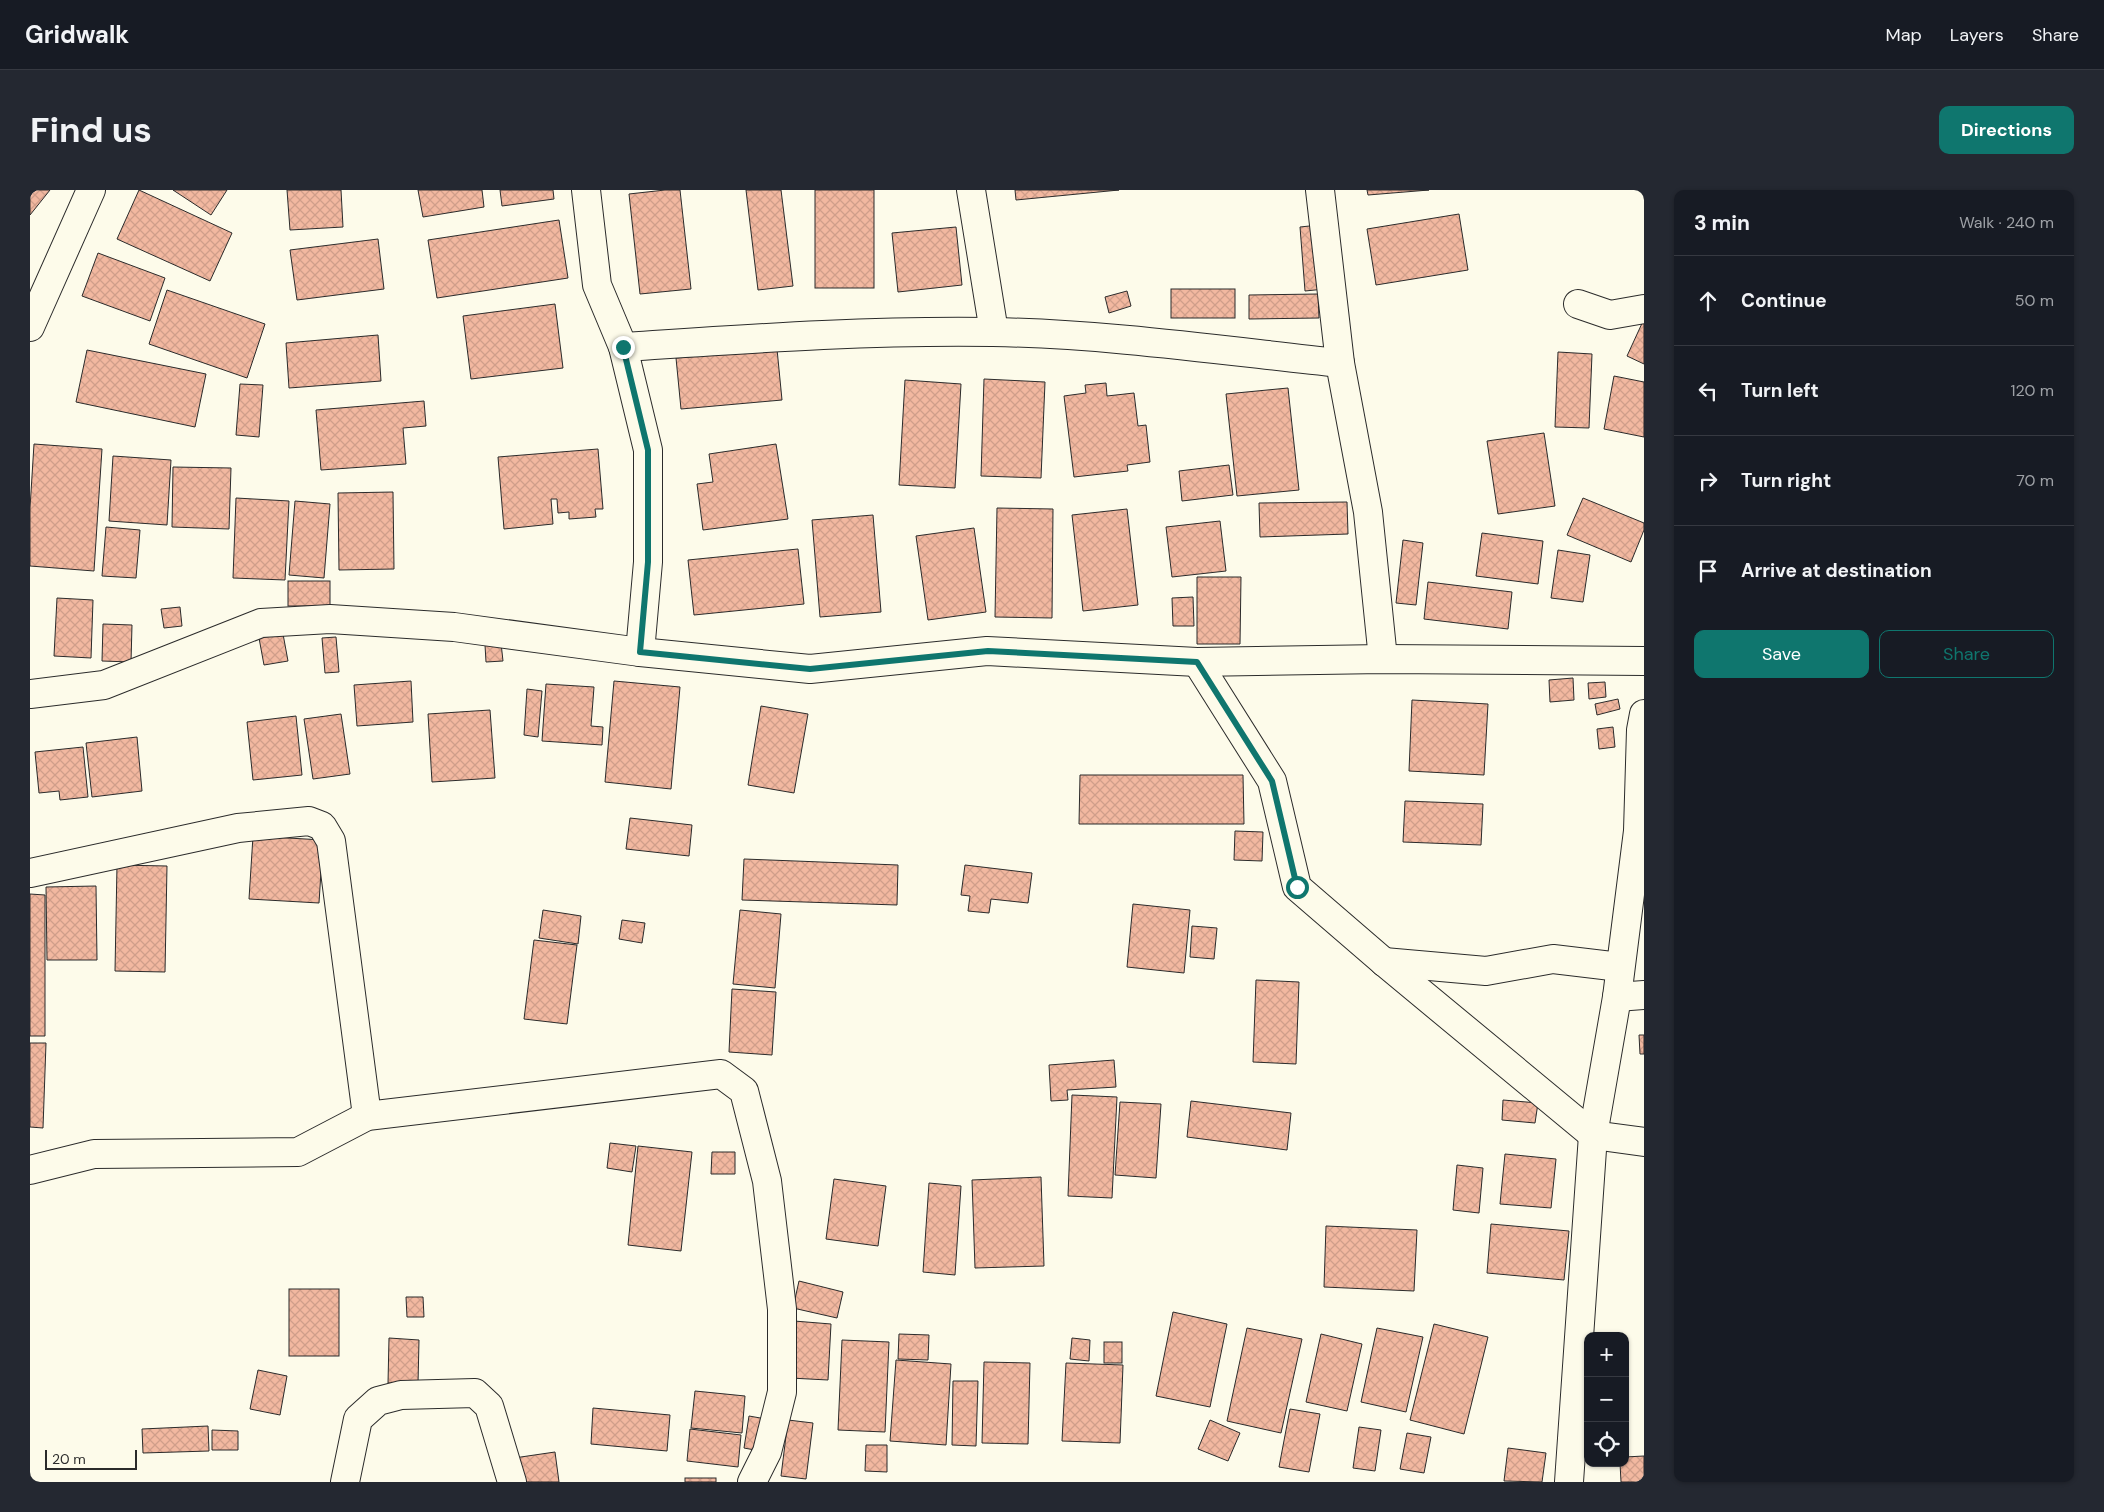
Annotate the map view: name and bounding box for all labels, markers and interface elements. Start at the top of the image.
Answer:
text: Gridwalk [25,19,129,50]
text: Map [1886,23,1922,47]
text: Layers [1950,23,2004,47]
text: Share [2032,23,2079,47]
button: Directions [1939,106,2074,154]
text: Find us [30,107,152,153]
text: 3 min [1694,209,1750,237]
text: Walk · 240 m [1959,212,2054,233]
icon: ahead [1694,287,1722,315]
text: Continue [1741,288,1827,313]
text: 50 m [2015,290,2054,311]
route end [612,336,635,359]
icon: left [1694,377,1722,405]
text: Turn left [1741,378,1819,403]
text: 120 m [2010,380,2054,401]
icon: right [1694,467,1722,495]
text: Turn right [1741,468,1831,493]
text: 70 m [2016,470,2054,491]
icon: arrive [1694,557,1722,585]
text: Arrive at destination [1741,558,1932,583]
button: Save [1694,630,1869,678]
button: Share [1879,630,2054,678]
route start [1286,876,1309,899]
map controls [1584,1332,1629,1467]
button: + [1584,1332,1629,1377]
button: − [1584,1377,1629,1422]
button: locate [1584,1422,1629,1467]
scale bar [45,1447,138,1470]
text: 20 m [52,1450,86,1468]

